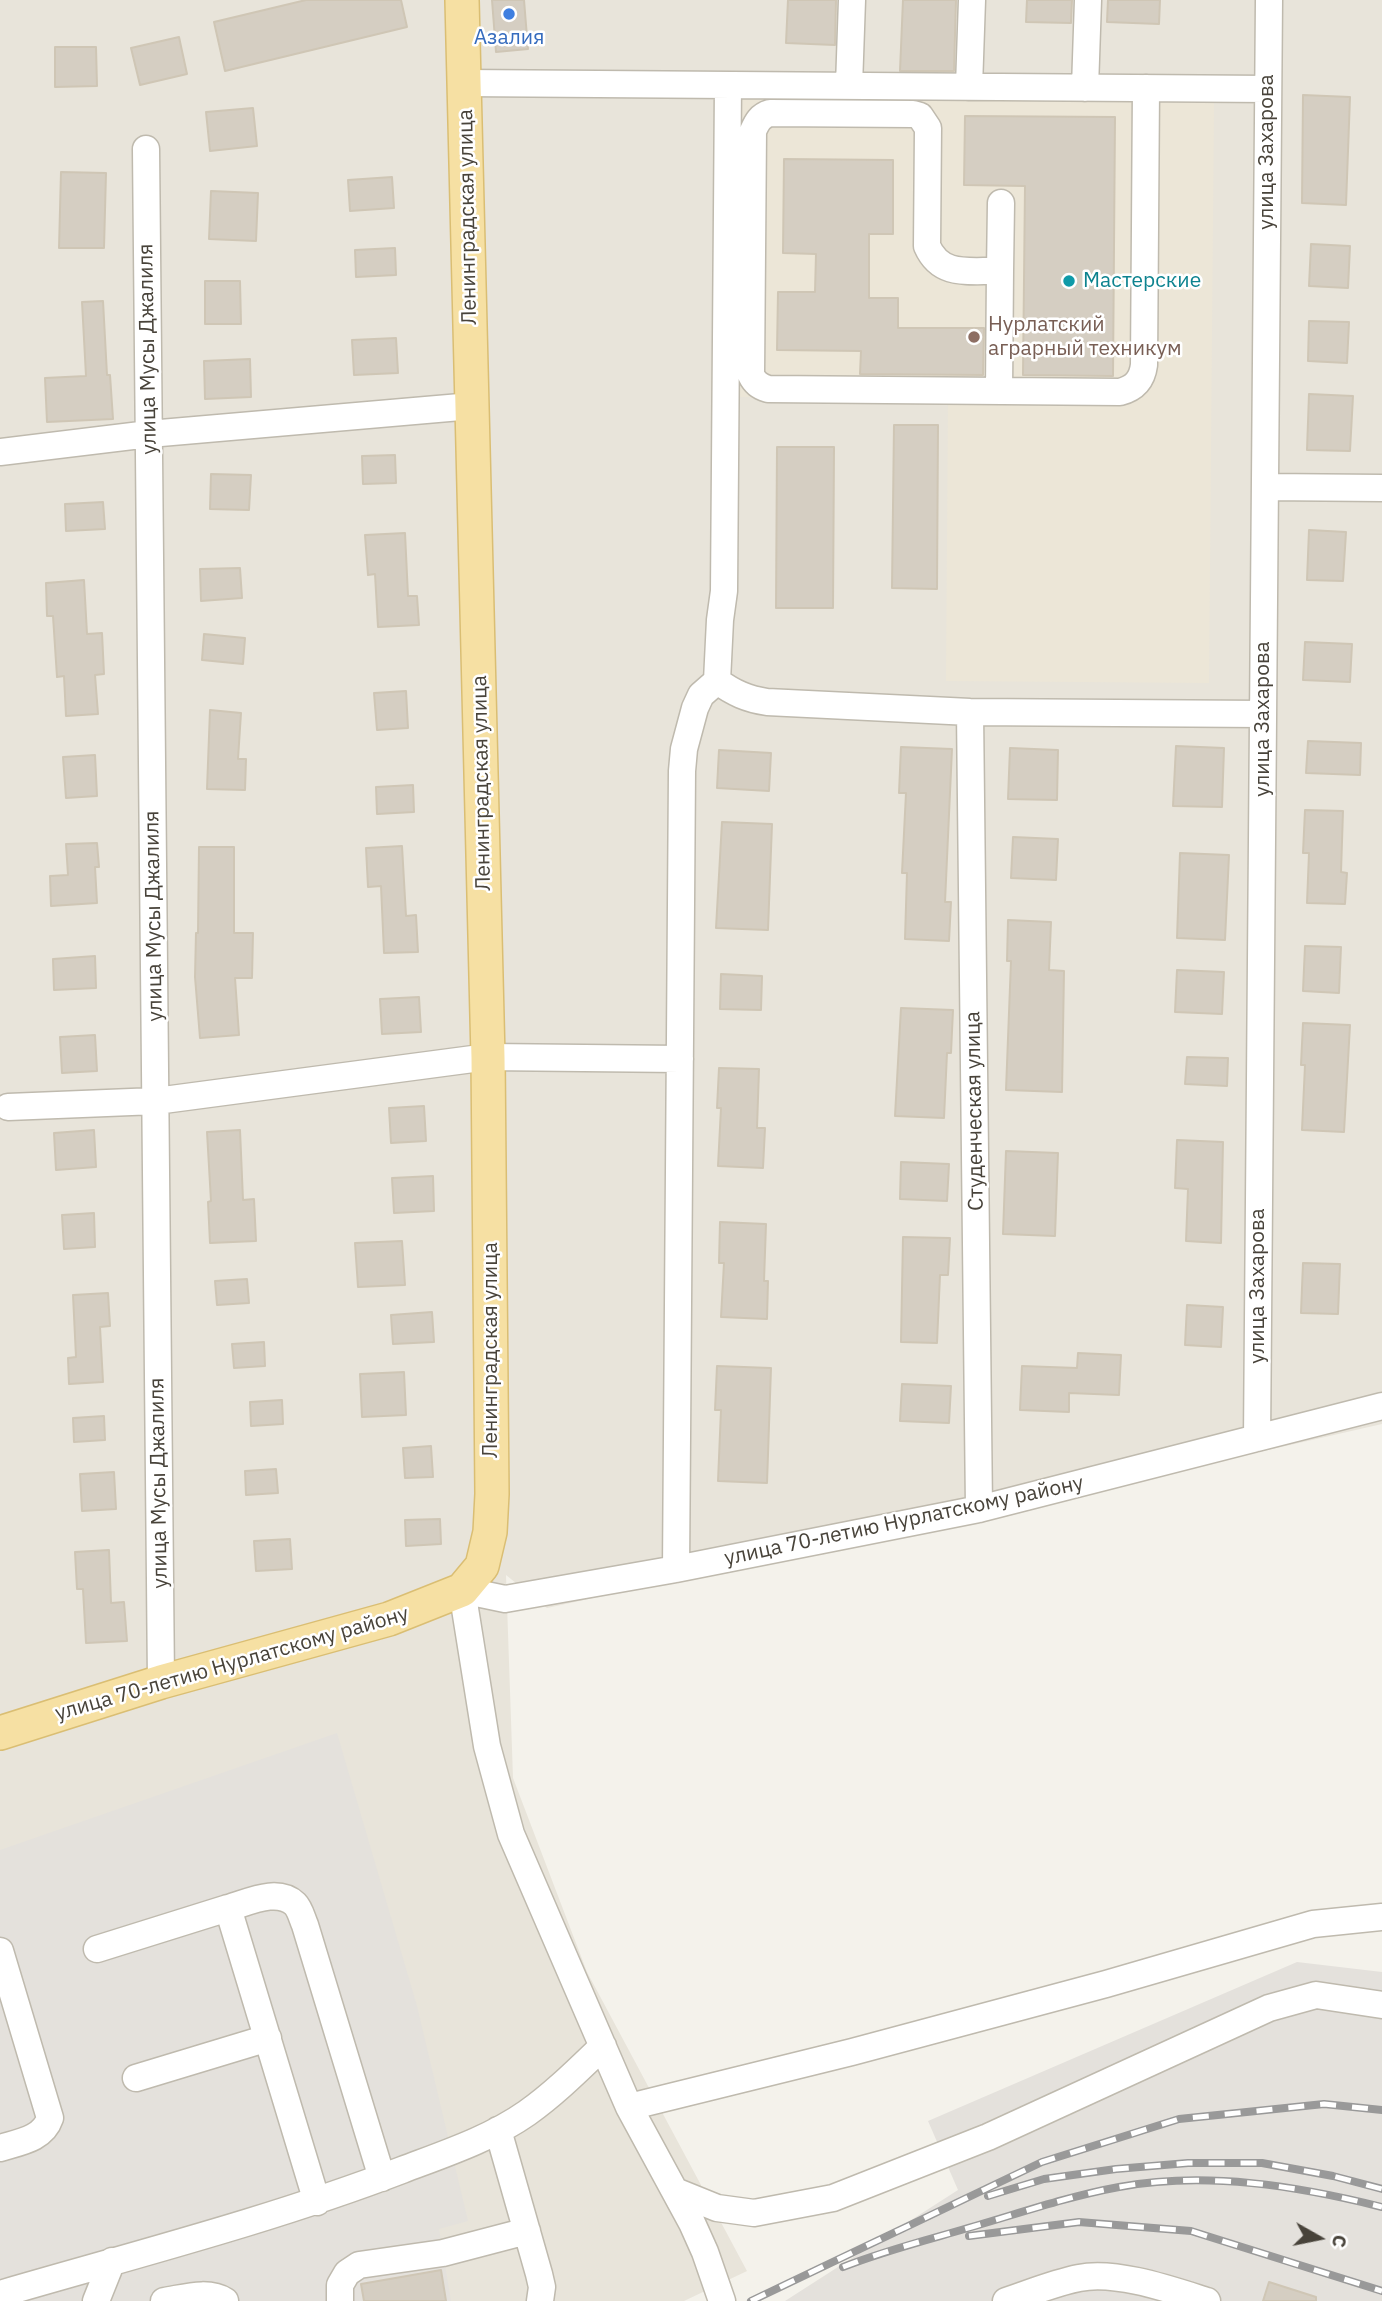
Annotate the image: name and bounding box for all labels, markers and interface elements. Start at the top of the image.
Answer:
marker: Азалия [501,6,517,22]
place label: Азалия [474,25,544,51]
street label: улица Захарова [1254,74,1280,230]
street label: Ленинградская улица [454,109,482,325]
street label: улица Мусы Джалиля [134,243,162,455]
place label: Мастерские [1083,268,1201,294]
marker: Мастерские [1061,273,1077,289]
place label: Нурлатский аграрный техникум [988,312,1182,362]
marker: Нурлатский аграрный техникум [966,329,982,345]
street label: улица Захарова [1250,641,1276,797]
street label: Ленинградская улица [468,675,496,891]
street label: улица Мусы Джалиля [140,810,168,1022]
street label: Студенческая улица [961,1011,989,1211]
street label: улица Захарова [1245,1208,1271,1364]
street label: Ленинградская улица [478,1242,504,1458]
street label: улица Мусы Джалиля [145,1377,173,1589]
street label: улица 70-летию Нурлатскому району [722,1471,1086,1571]
street label: улица 70-летию Нурлатскому району [52,1601,412,1727]
north arrow [1284,2203,1354,2273]
text: С [1327,2233,1353,2249]

